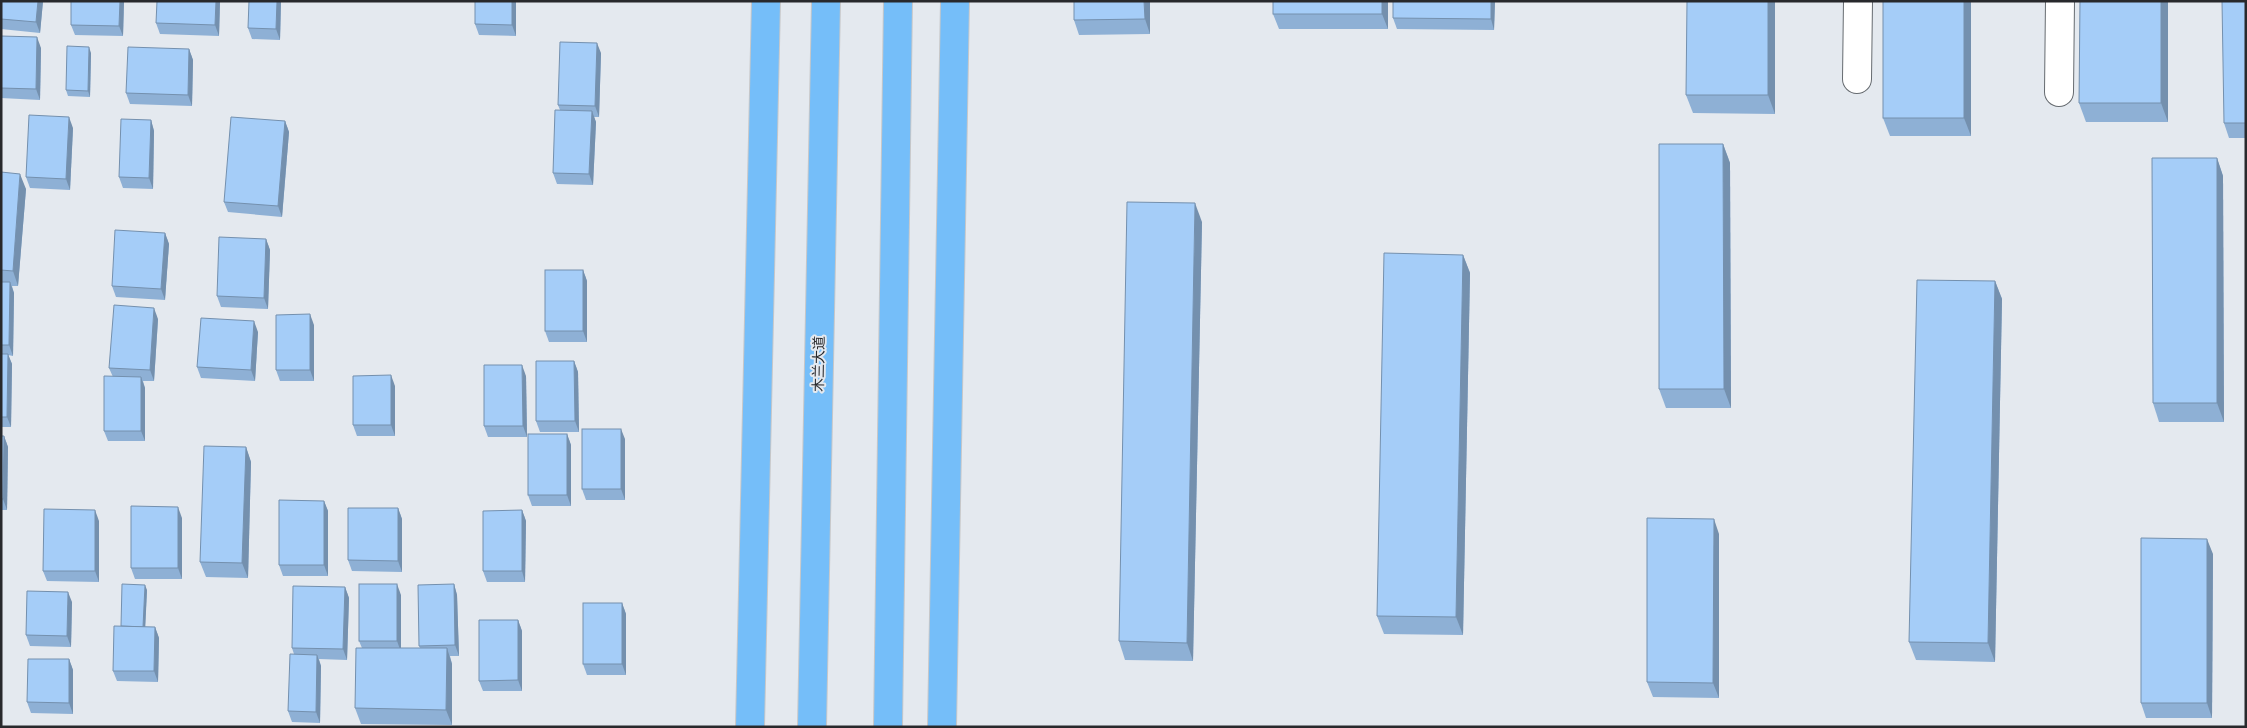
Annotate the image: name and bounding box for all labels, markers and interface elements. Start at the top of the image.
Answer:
street label: 木兰大道 [810,336,828,392]

